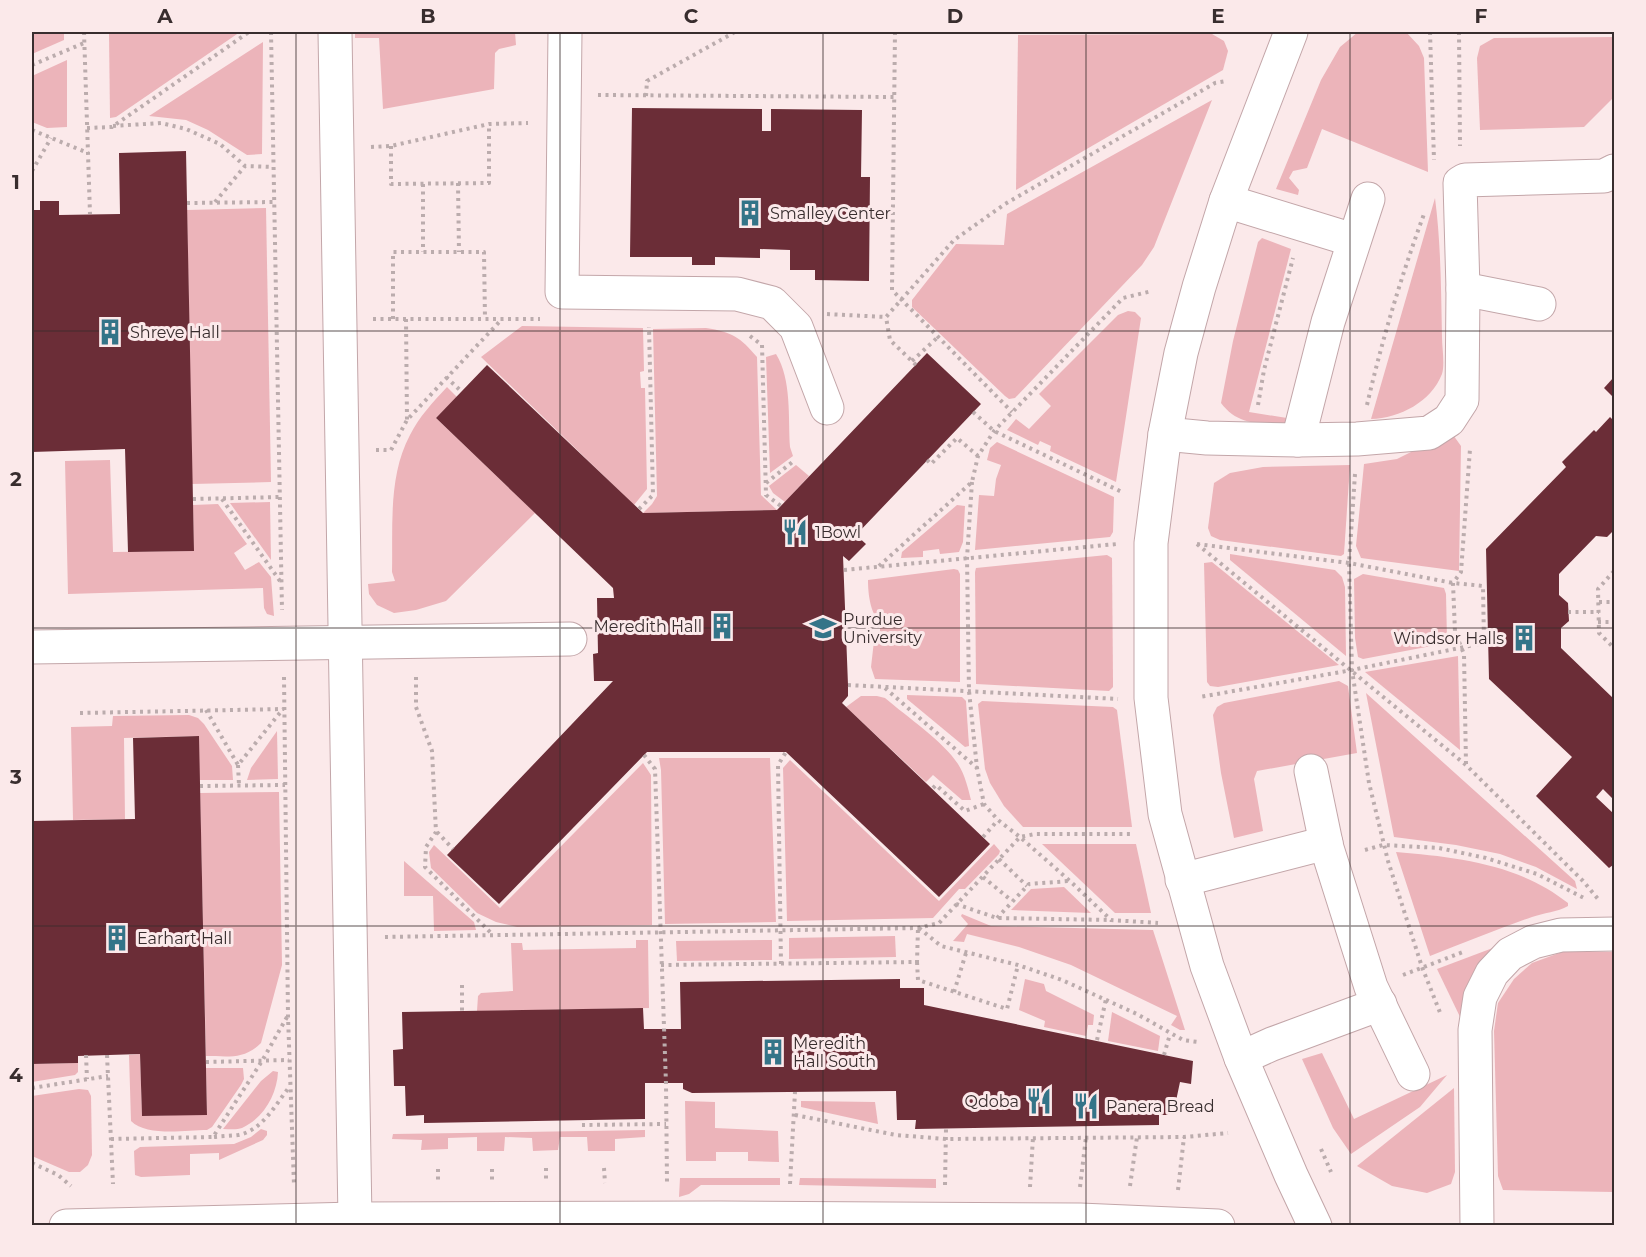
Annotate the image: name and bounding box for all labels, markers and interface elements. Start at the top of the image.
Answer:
text: A [156,4,173,28]
text: B [420,4,436,28]
text: C [684,4,699,28]
text: D [947,4,963,28]
text: E [1211,4,1225,28]
text: F [1475,4,1488,28]
text: 1 [12,170,20,194]
building icon: Smalley Center [735,198,765,228]
place label: Smalley Center [770,204,891,223]
building icon: Shreve Hall [95,317,125,347]
place label: Shreve Hall [130,323,220,342]
text: 2 [10,467,22,491]
restaurant icon: 1Bowl [780,517,810,547]
place label: 1Bowl [815,523,861,542]
place label: Purdue University [843,610,922,647]
building icon: Meredith Hall [707,611,737,641]
school or university icon: Purdue University [808,613,838,643]
place label: Meredith Hall [594,617,702,636]
building icon: Windsor Halls [1509,623,1539,653]
place label: Windsor Halls [1393,629,1504,648]
text: 3 [9,765,22,789]
building icon: Earhart Hall [102,923,132,953]
place label: Earhart Hall [137,929,232,948]
place label: Meredith Hall South [793,1034,876,1071]
building icon: Meredith Hall South [758,1037,788,1067]
text: 4 [9,1063,23,1087]
restaurant icon: Qdoba [1024,1086,1054,1116]
restaurant icon: Panera Bread [1071,1091,1101,1121]
place label: Qdoba [964,1092,1019,1111]
place label: Panera Bread [1106,1097,1215,1116]

